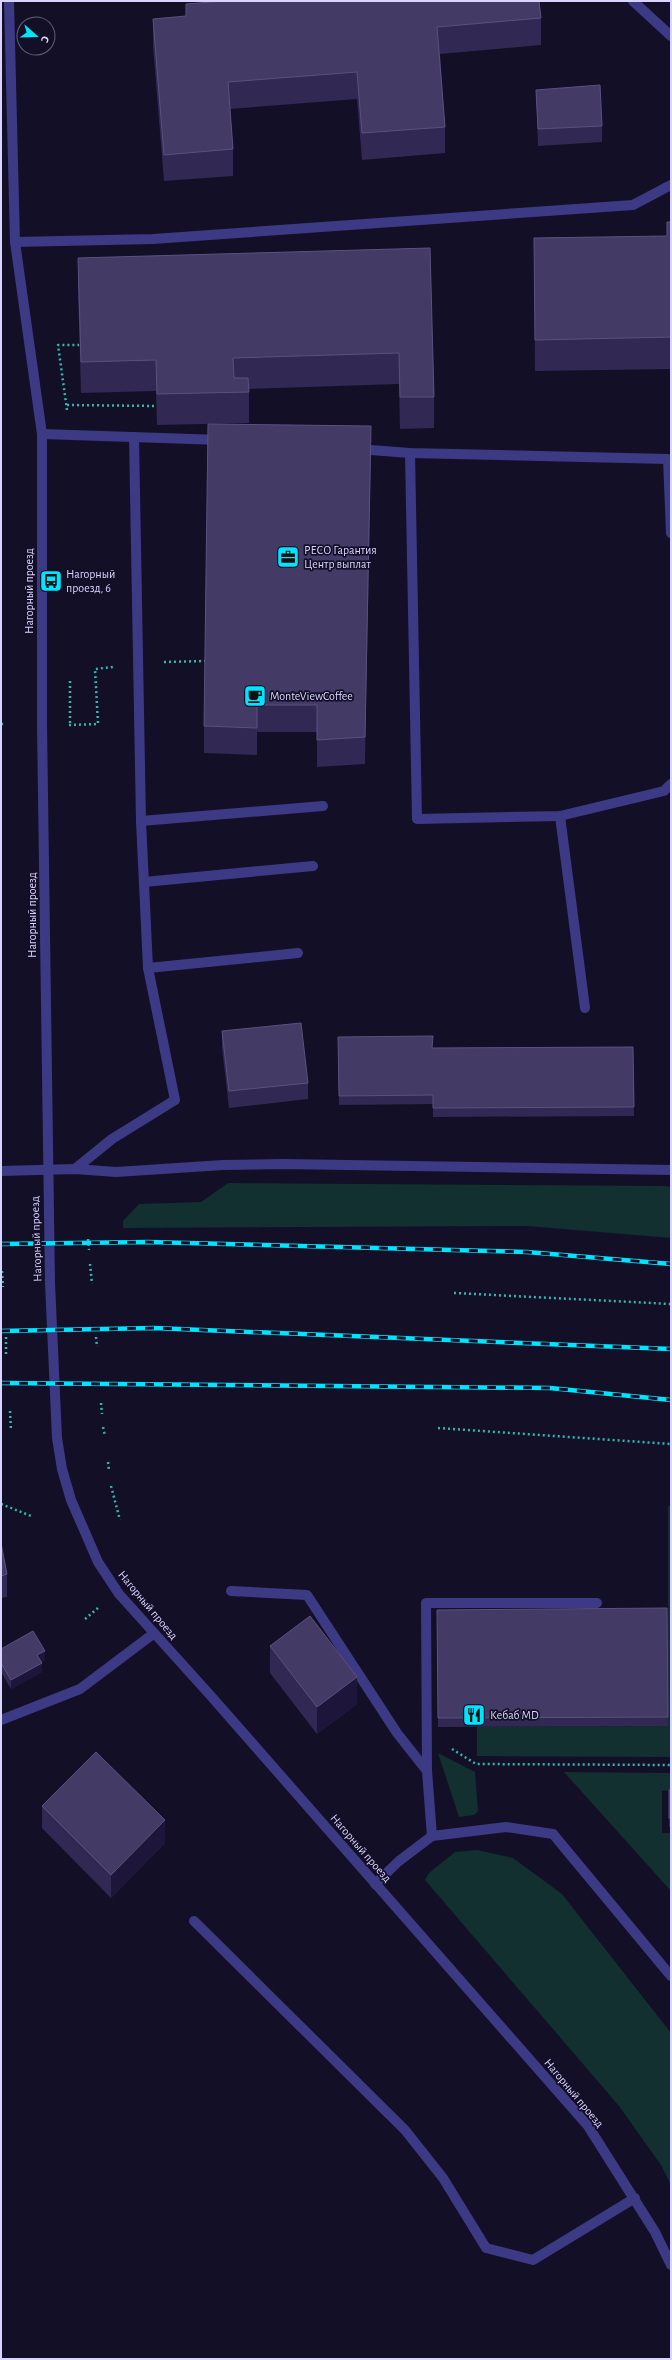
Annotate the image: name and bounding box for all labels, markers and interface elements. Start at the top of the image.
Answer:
north arrow [16,16,56,56]
text: С [39,35,51,44]
office icon: РЕСО Гарантия Центр выплат [275,544,301,570]
place label: РЕСО Гарантия Центр выплат [304,544,377,570]
street label: Нагорный проезд [23,548,35,634]
bus stop icon: Нагорный проезд, 6 [38,568,64,594]
place label: Нагорный проезд, 6 [66,568,115,594]
cafe icon: MonteViewCoffee [242,683,268,709]
place label: MonteViewCoffee [270,690,353,702]
street label: Нагорный проезд [26,872,38,958]
street label: Нагорный проезд [29,1196,43,1282]
street label: Нагорный проезд [116,1568,180,1642]
restaurant icon: Кебаб MD [461,1702,487,1728]
place label: Кебаб MD [490,1709,539,1721]
street label: Нагорный проезд [328,1812,394,1884]
street label: Нагорный проезд [542,2056,606,2130]

